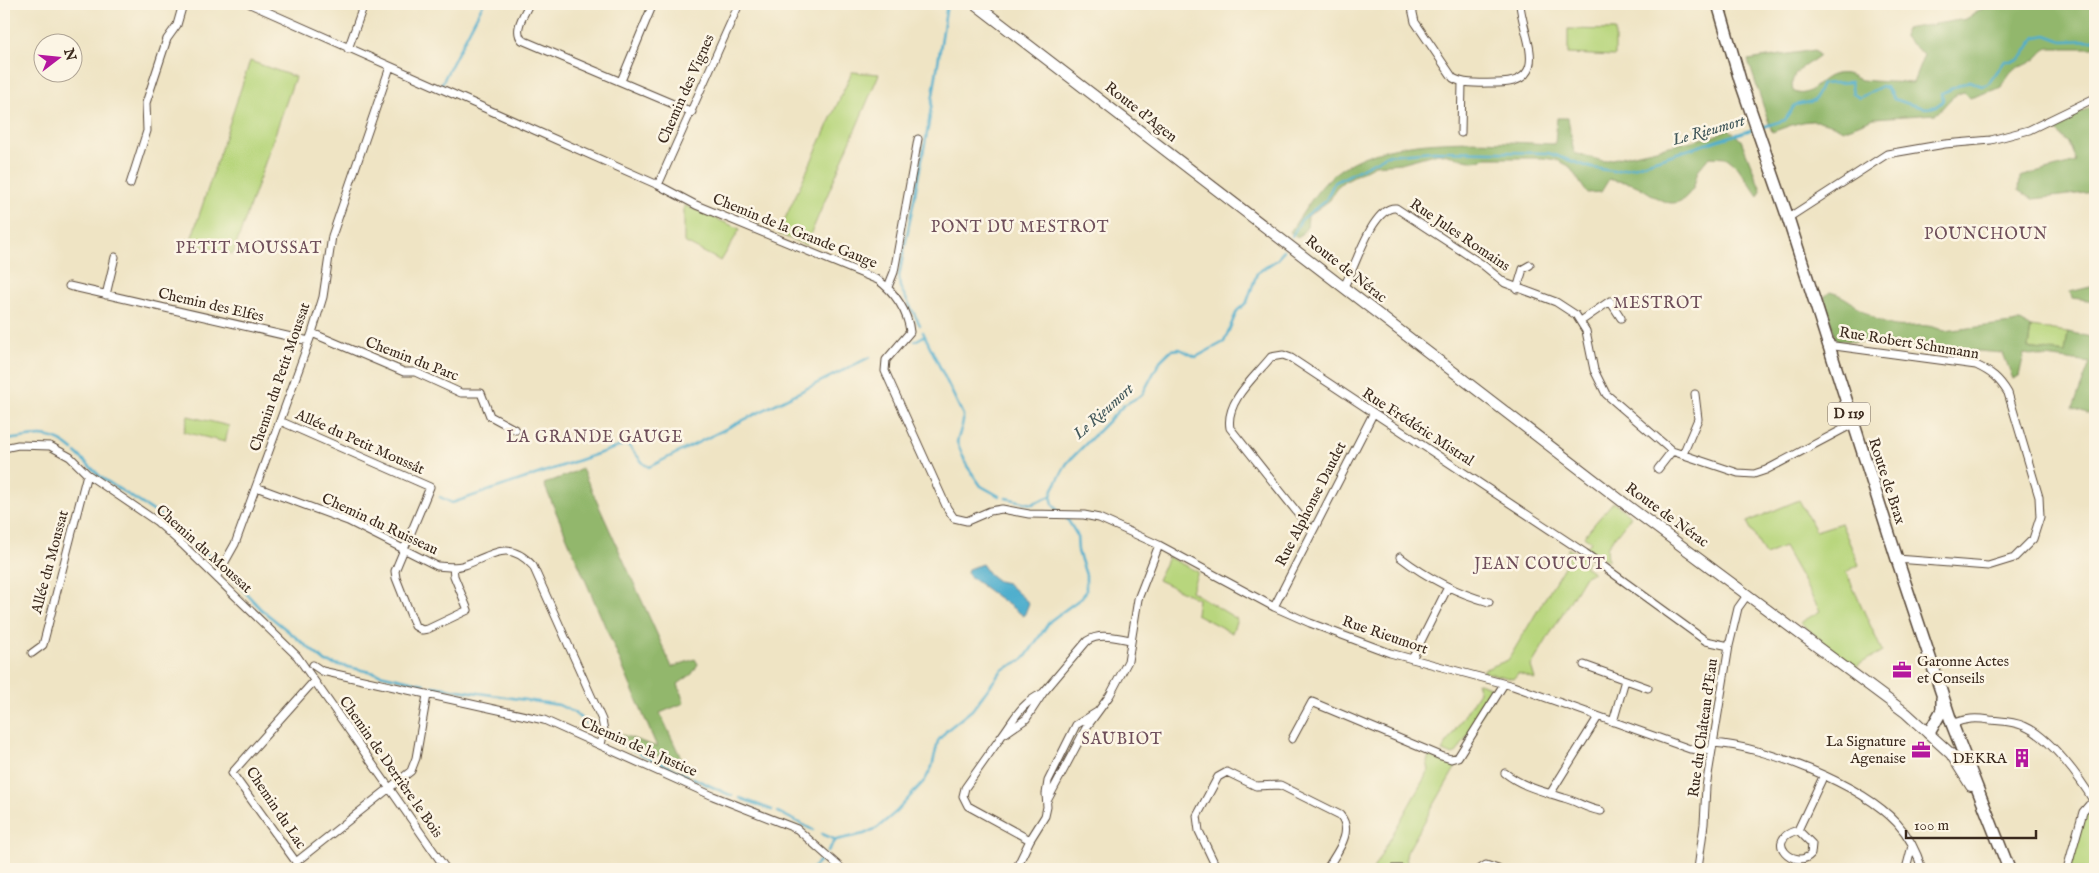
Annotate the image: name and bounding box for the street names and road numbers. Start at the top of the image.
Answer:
street label: Chemin des Vignes [653,31,719,147]
street label: Route d'Agen [1101,78,1181,146]
street label: Chemin de la Grande Gauge [710,189,880,273]
street label: Rue Jules Romains [1406,194,1514,276]
street label: Route de Nérac [1301,231,1391,307]
street label: Chemin des Elfes [156,284,266,326]
street label: Chemin du Petit Moussat [246,300,314,454]
street label: Rue Robert Schumann [1838,323,1980,363]
street label: Chemin du Parc [363,332,461,386]
street label: Rue Frédéric Mistral [1358,384,1478,471]
road number: D 119 [1828,402,1870,426]
street label: Allée du Petit Moussât [292,405,427,479]
street label: Route de Brax [1864,435,1910,527]
street label: Rue Alphonse Daudet [1271,439,1351,569]
street label: Route de Nérac [1622,478,1712,552]
street label: Chemin du Ruisseau [319,489,441,559]
street label: Chemin du Moussat [152,501,256,597]
street label: Allée du Moussat [27,508,73,617]
street label: Rue Rieumort [1340,611,1430,659]
street label: Rue du Château d'Eau [1684,657,1722,799]
street label: Chemin de Derrière le Bois [335,693,447,841]
street label: Chemin de la Justice [578,713,700,781]
street label: Chemin du Lac [242,763,310,853]

